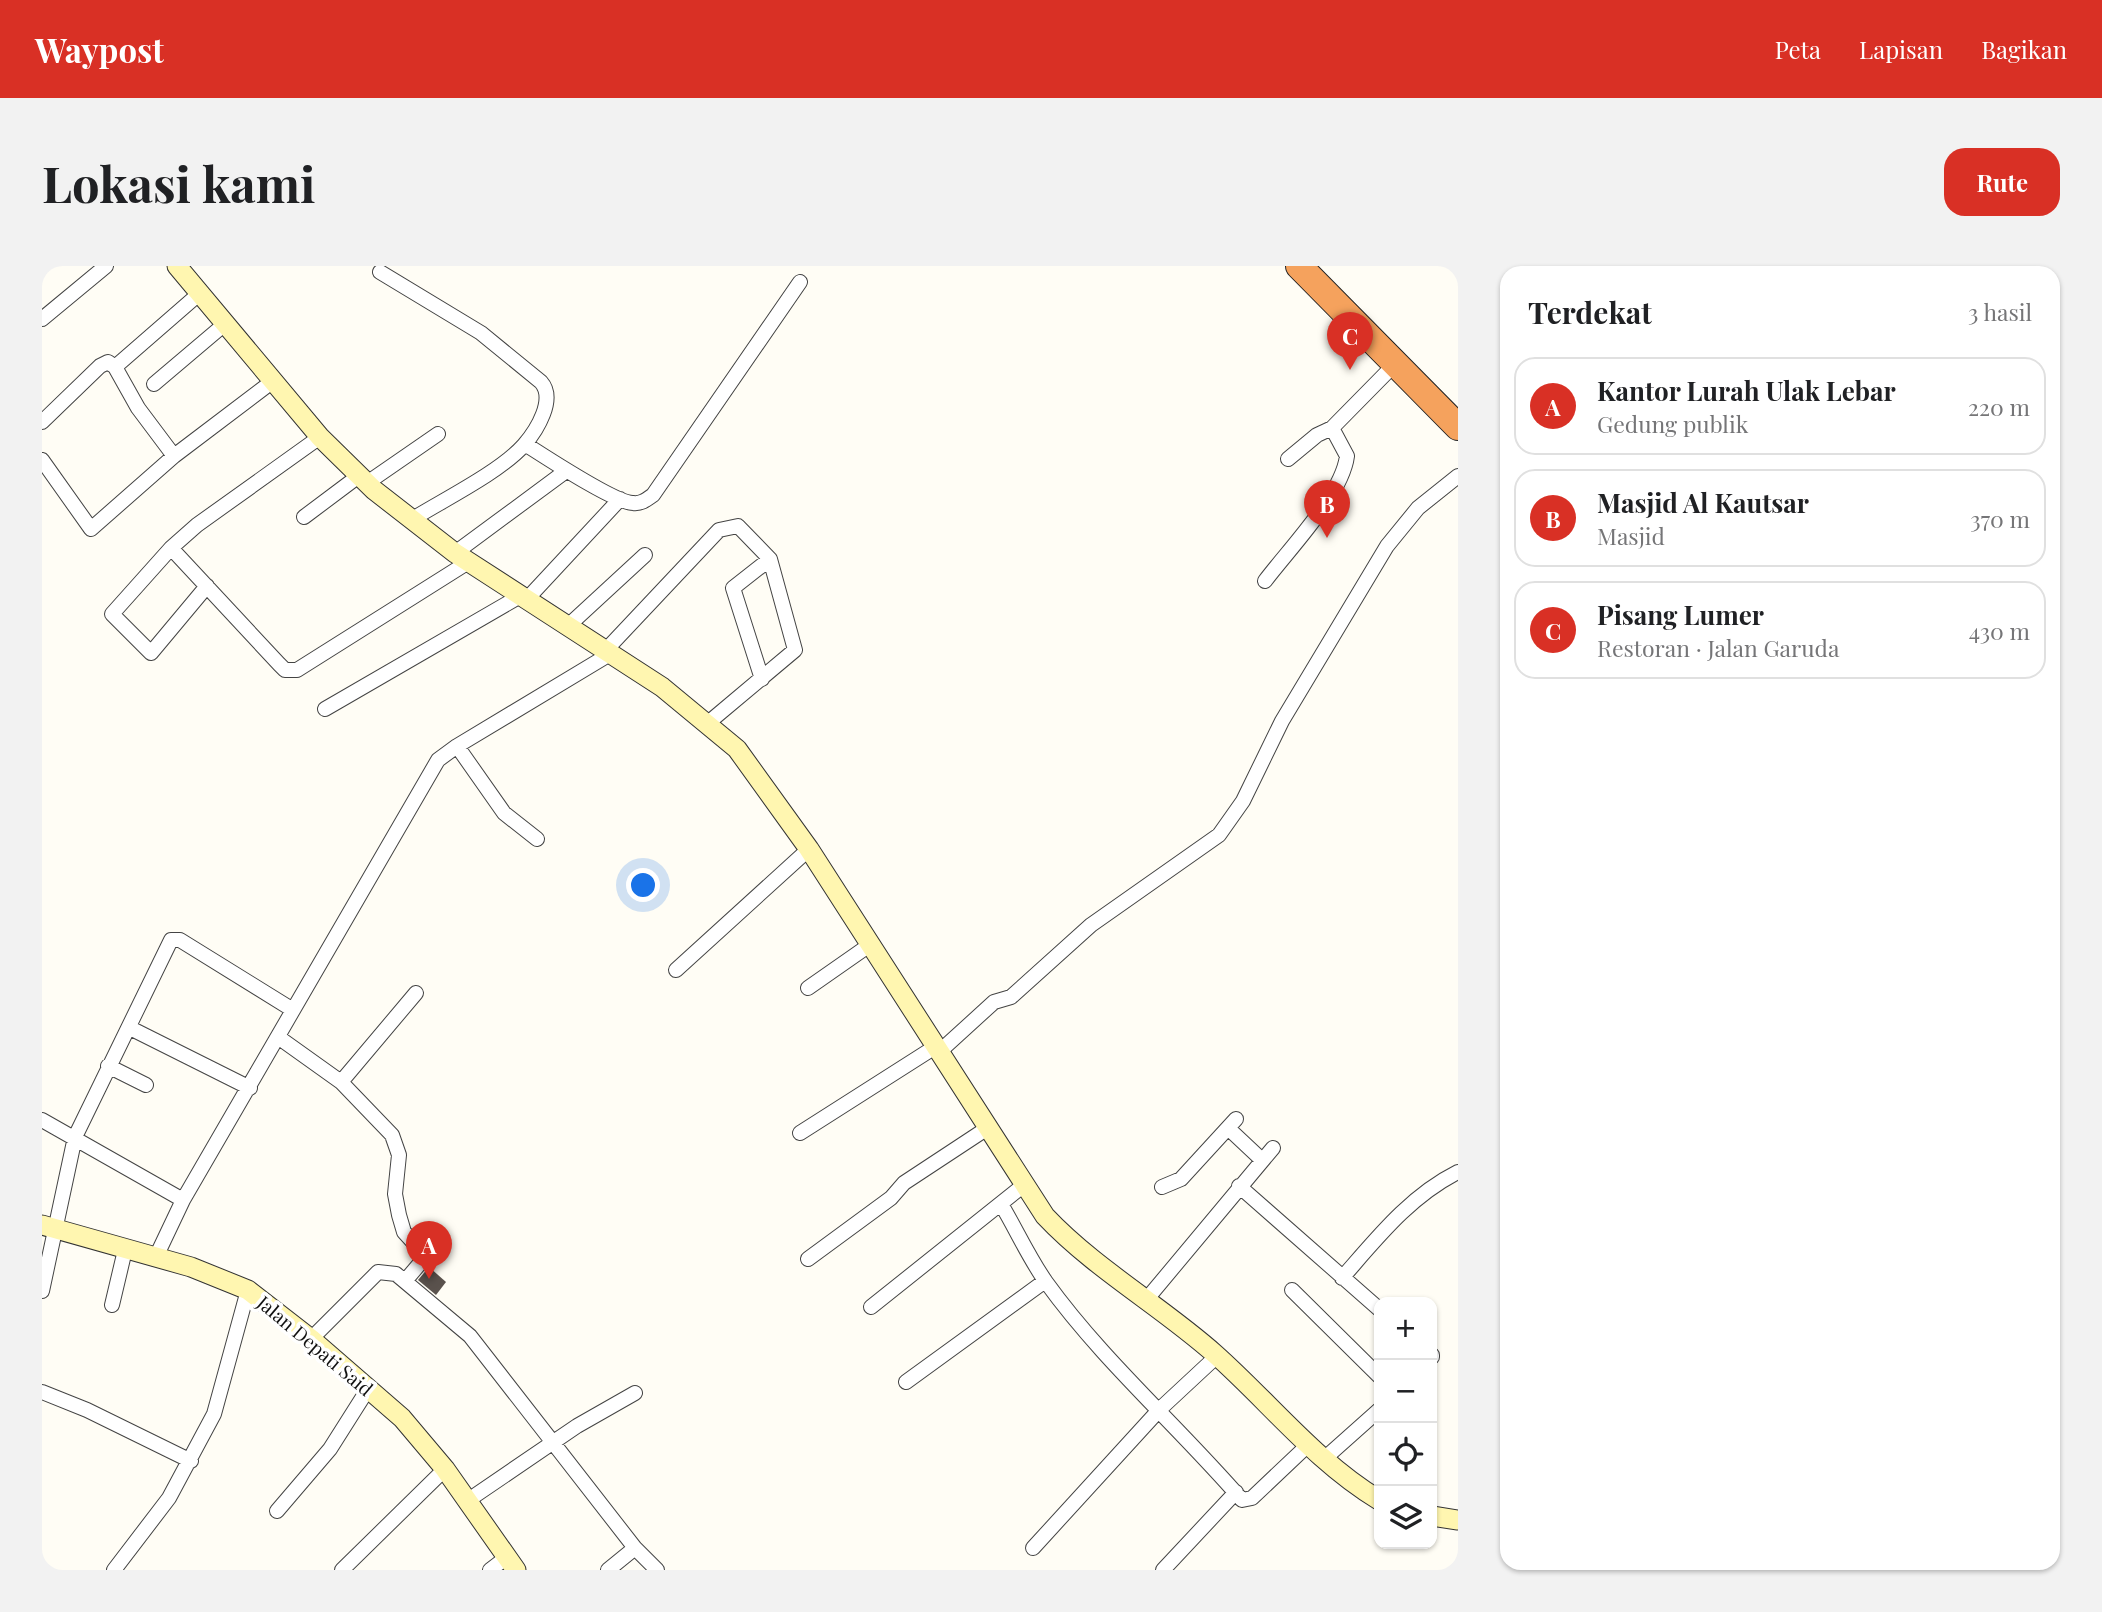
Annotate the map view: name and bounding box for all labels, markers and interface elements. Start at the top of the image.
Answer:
text: Waypost [35,27,164,71]
text: Peta [1775,33,1821,65]
text: Lapisan [1859,33,1943,65]
text: Bagikan [1981,33,2067,65]
button: Rute [1944,148,2060,216]
text: Lokasi kami [42,150,316,215]
text: Terdekat [1528,292,1652,332]
text: 3 hasil [1968,296,2032,327]
pin: C [1327,312,1373,370]
text: Kantor Lurah Ulak Lebar [1597,373,1896,408]
text: A [1545,391,1561,422]
text: 220 m [1968,391,2030,422]
text: Gedung publik [1597,408,1748,439]
pin: B [1304,480,1350,538]
text: Masjid Al Kautsar [1597,485,1809,520]
text: B [1545,503,1561,534]
text: 370 m [1970,503,2030,534]
text: Masjid [1597,520,1665,551]
text: Pisang Lumer [1597,597,1764,632]
text: C [1545,615,1561,646]
text: 430 m [1969,615,2030,646]
text: Restoran · Jalan Garuda [1597,632,1839,663]
your location [626,868,660,902]
pin: A [406,1221,452,1279]
street label: Jalan Depati Said [252,1289,379,1401]
map controls [1374,1297,1437,1549]
button: + [1374,1297,1437,1360]
button: − [1374,1360,1437,1423]
button: locate [1374,1423,1437,1486]
button: layers [1374,1486,1437,1549]

